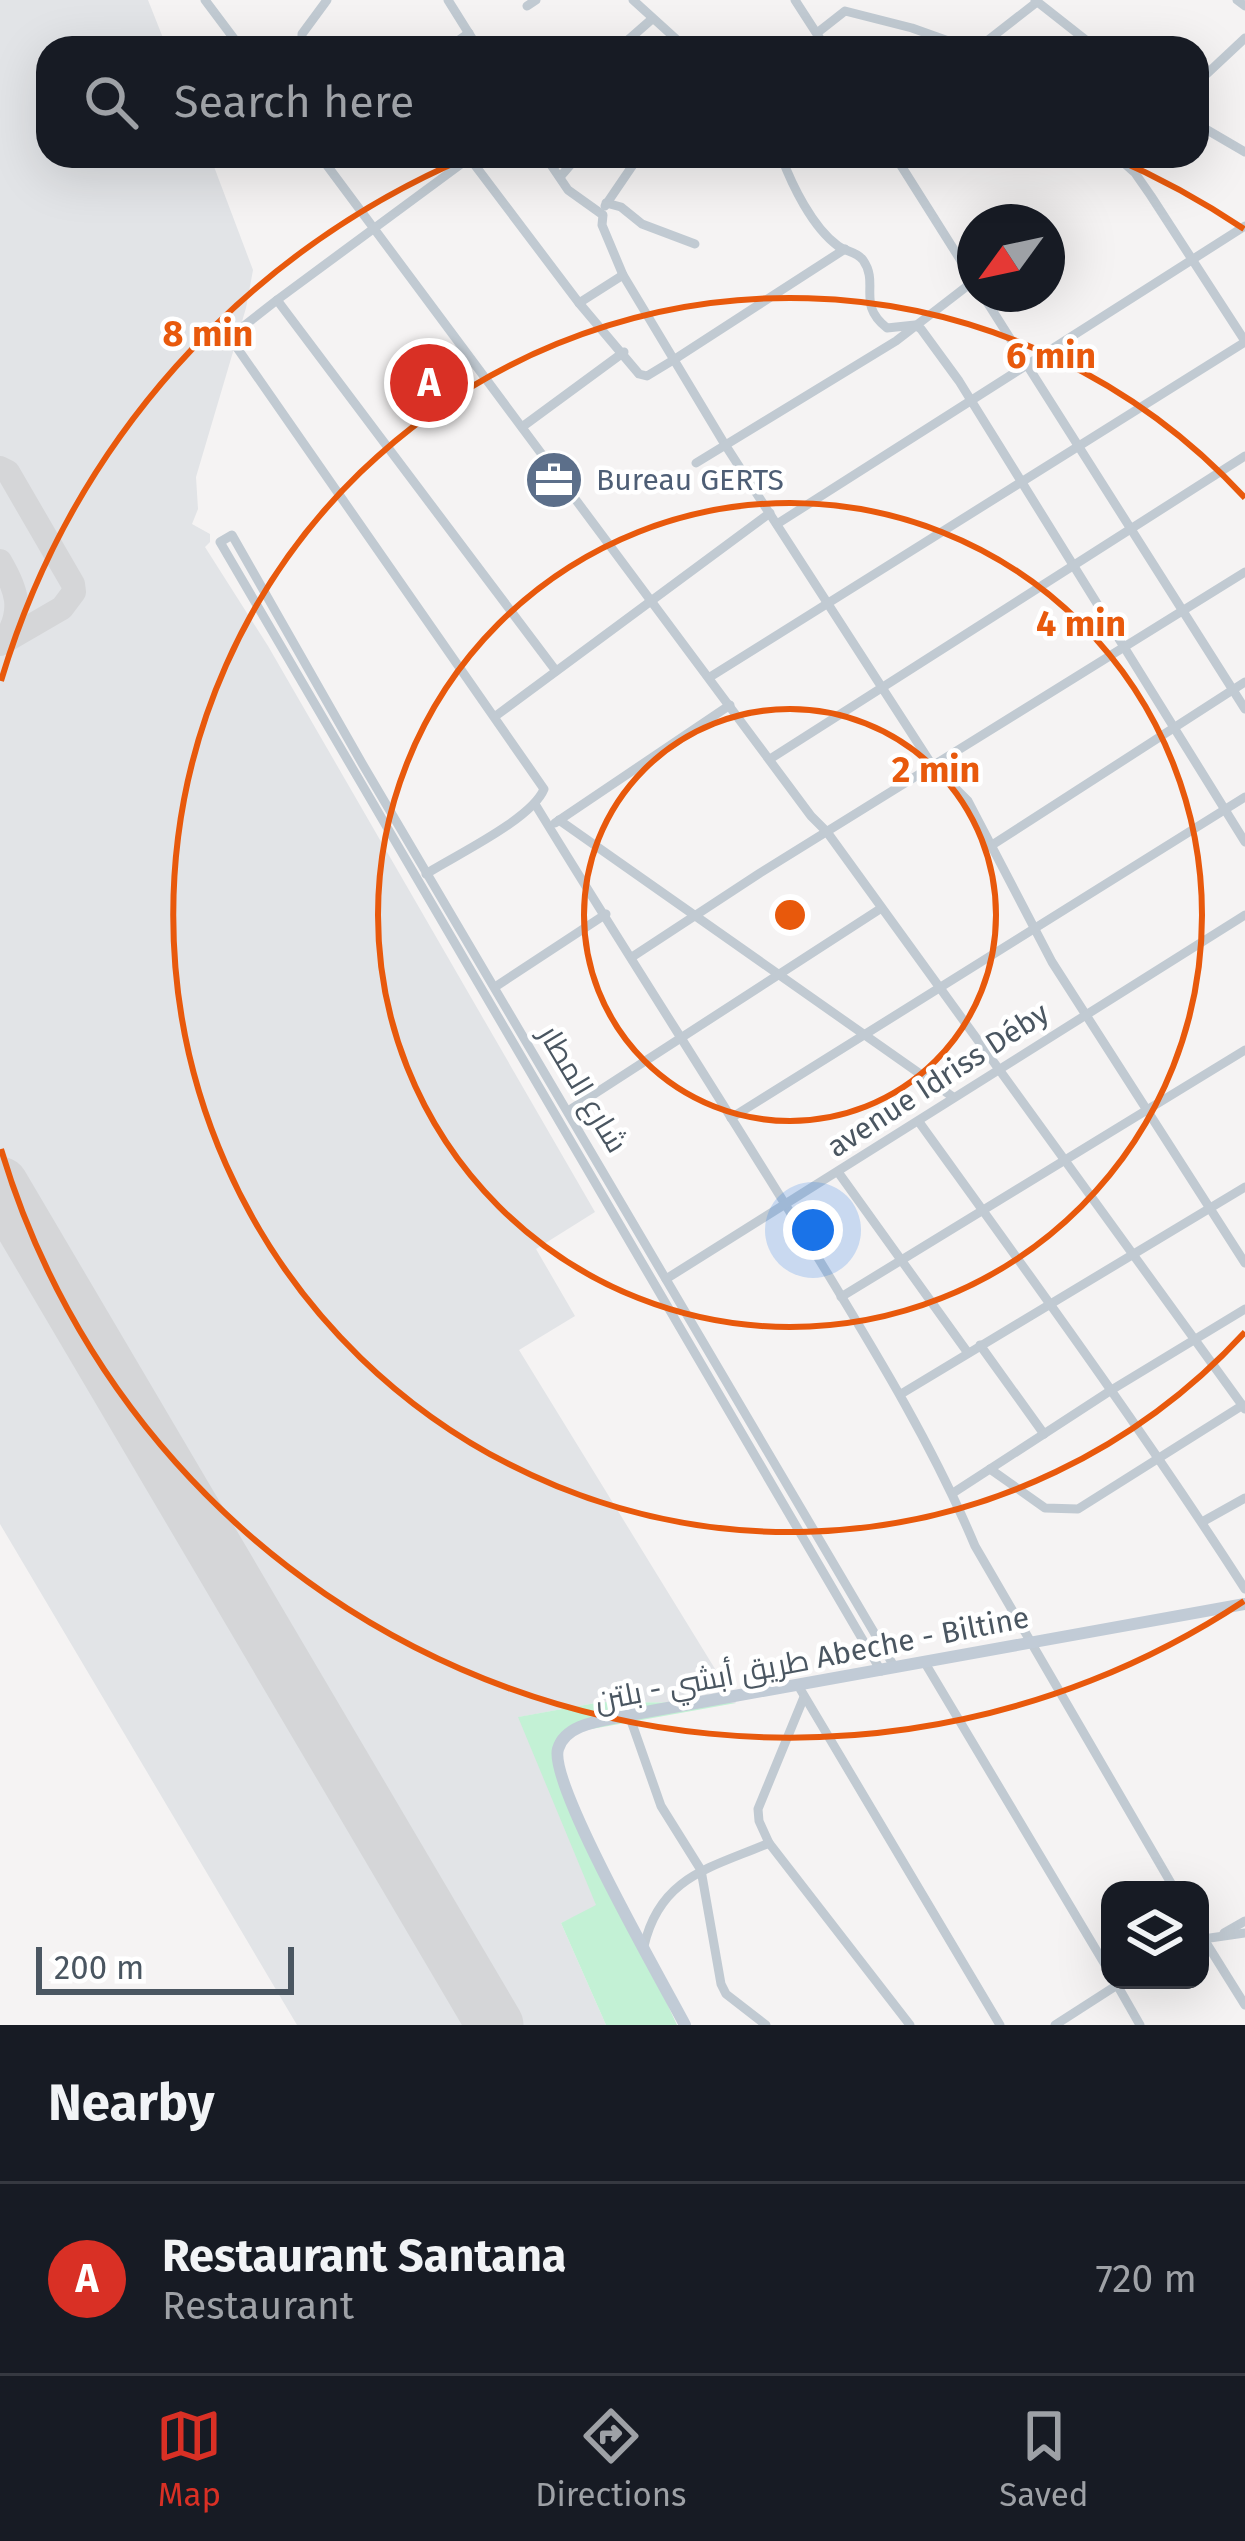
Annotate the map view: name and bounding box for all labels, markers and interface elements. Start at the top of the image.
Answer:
search box [36,36,1209,168]
icon: search [78,69,144,135]
text: Search here [174,75,414,129]
north arrow [957,204,1065,312]
text: 8 min [163,312,253,356]
text: 6 min [1006,334,1096,378]
pin: A [390,338,468,428]
office icon: Bureau GERTS [523,449,585,511]
place label: Bureau GERTS [596,462,784,498]
text: 4 min [1036,602,1126,646]
text: 2 min [892,748,980,792]
centre of rings [769,894,811,936]
street label: avenue Idriss Déby [820,995,1056,1165]
street label: شارع المطار [528,1017,635,1160]
your location [783,1200,843,1260]
street label: طريق أبشي - بلتن Abeche - Biltine [592,1598,1033,1723]
map controls [1101,1881,1209,1989]
button: layers [1101,1881,1209,1989]
scale bar [36,1941,294,1994]
text: 200 m [54,1948,144,1988]
text: Nearby [48,2072,214,2134]
text: Restaurant Santana [162,2229,567,2283]
text: A [75,2256,99,2302]
text: 720 m [1095,2256,1197,2302]
text: Restaurant [162,2283,354,2329]
tab: Map [156,2403,222,2515]
tab: Directions [535,2403,687,2515]
tab: Saved [999,2403,1089,2515]

